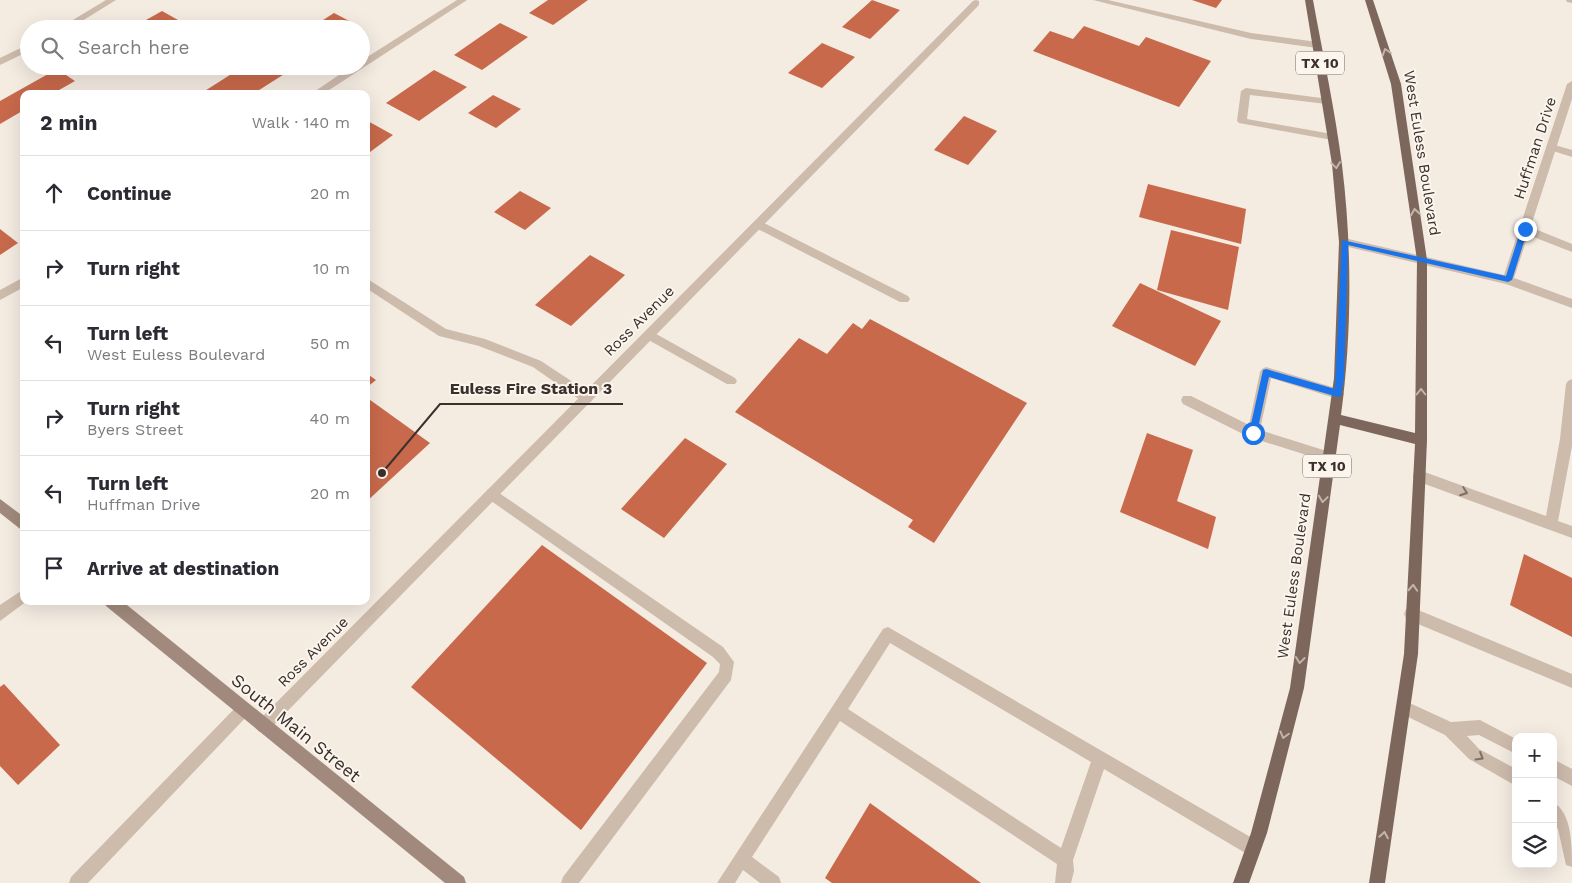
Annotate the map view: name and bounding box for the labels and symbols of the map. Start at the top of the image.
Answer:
one-way arrow [1381,49,1391,57]
road number: TX 10 [1296,52,1344,74]
street label: West Euless Boulevard [1400,69,1444,237]
street label: Huffman Drive [1510,95,1560,201]
one-way arrow [1331,160,1341,169]
one-way arrow [1410,207,1421,215]
route end [1514,218,1537,241]
street label: Ross Avenue [600,282,678,360]
callout: Euless Fire Station 3 [440,373,623,404]
text: Euless Fire Station 3 [450,379,612,398]
one-way arrow [1416,387,1426,395]
route start [1242,422,1265,445]
road number: TX 10 [1303,454,1351,478]
one-way arrow [1460,486,1468,496]
street label: West Euless Boulevard [1273,492,1315,660]
one-way arrow [1318,495,1328,503]
one-way arrow [1407,584,1418,592]
street label: Ross Avenue [274,613,352,691]
one-way arrow [1295,656,1306,664]
street label: South Main Street [228,669,365,786]
one-way arrow [1279,731,1290,740]
one-way arrow [1475,751,1484,761]
one-way arrow [1378,830,1388,839]

